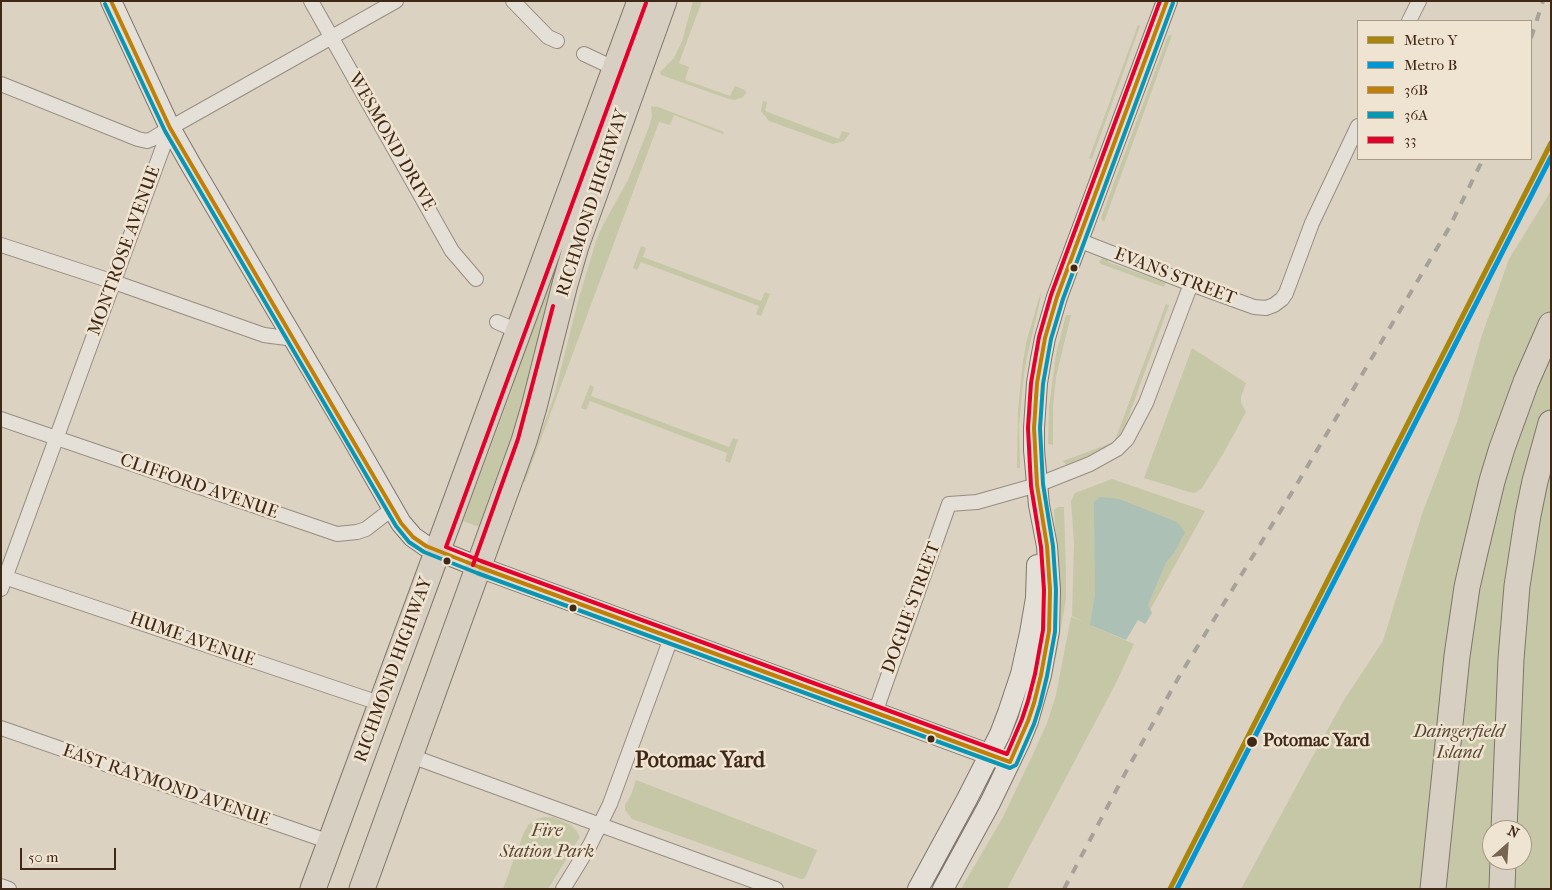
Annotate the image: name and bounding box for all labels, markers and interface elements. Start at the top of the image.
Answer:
legend [1357,20,1532,160]
text: Metro Y [1404,31,1458,49]
text: Metro B [1404,56,1457,74]
street label: WESMOND DRIVE [343,69,439,215]
text: 36B [1404,81,1428,99]
text: 36A [1404,106,1428,124]
street label: RICHMOND HIGHWAY [552,107,634,299]
text: 33 [1404,131,1416,149]
street label: MONTROSE AVENUE [84,163,166,339]
street label: EVANS STREET [1111,244,1239,310]
unlabelled marker [1069,263,1079,273]
street label: CLIFFORD AVENUE [117,450,281,524]
street label: DOGUE STREET [878,539,946,677]
unlabelled marker [442,556,452,566]
street label: RICHMOND HIGHWAY [350,574,438,766]
unlabelled marker [568,603,578,613]
street label: HUME AVENUE [126,608,258,672]
park label: Daingerfield Island [1414,722,1504,764]
place label: Potomac Yard [1263,731,1369,753]
unlabelled marker [926,734,936,744]
marker: Potomac Yard [1245,735,1259,749]
street label: EAST RAYMOND AVENUE [59,740,273,832]
district label: Potomac Yard [635,749,765,775]
north arrow [1482,820,1532,870]
park label: Fire Station Park [500,821,594,864]
text: N [1505,822,1522,842]
scale bar [22,838,119,870]
text: 50 m [28,848,58,866]

